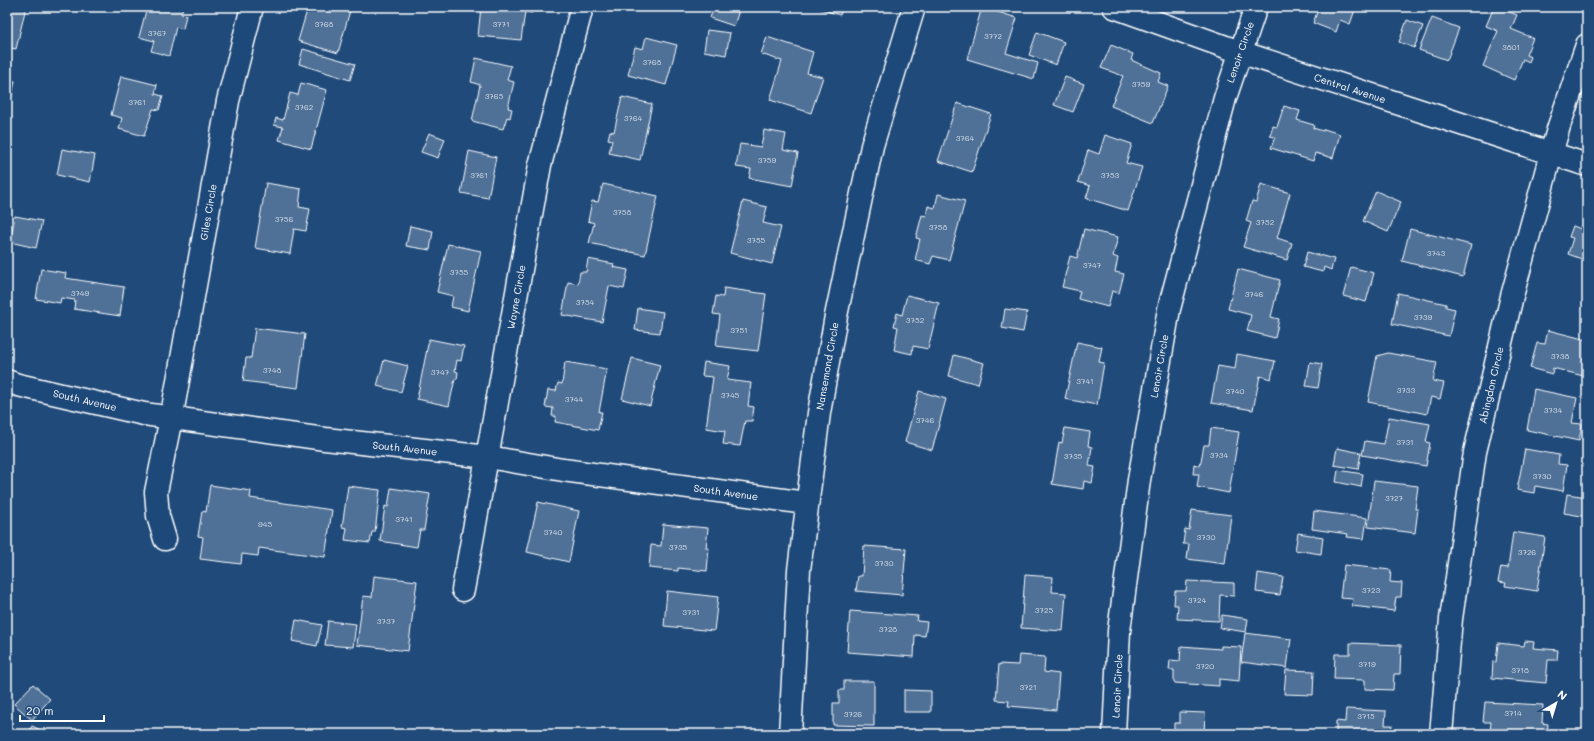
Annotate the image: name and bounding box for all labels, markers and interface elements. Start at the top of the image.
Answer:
house number: 3768 [315,19,334,29]
house number: 3771 [492,19,510,29]
street label: Lenoir Circle [1223,19,1257,85]
house number: 3767 [148,28,167,38]
house number: 3772 [984,31,1002,41]
house number: 3801 [1502,42,1520,52]
house number: 3768 [643,57,662,67]
street label: Central Avenue [1312,70,1388,106]
house number: 3759 [1132,79,1151,89]
house number: 3765 [485,91,504,101]
house number: 3761 [128,97,146,107]
house number: 3762 [295,102,313,112]
house number: 3764 [624,113,643,123]
house number: 3764 [956,133,975,143]
house number: 3759 [758,155,777,165]
house number: 3761 [470,170,488,180]
house number: 3753 [1101,170,1120,180]
street label: Giles Circle [196,183,220,241]
house number: 3758 [613,207,631,217]
house number: 3756 [275,214,293,224]
house number: 3752 [1256,217,1274,227]
house number: 3758 [929,222,947,232]
house number: 3755 [747,235,766,245]
house number: 3743 [1427,248,1446,258]
house number: 3747 [1083,260,1102,270]
street label: Wayne Circle [503,264,529,330]
house number: 3755 [450,267,469,277]
house number: 3749 [71,288,90,298]
house number: 3746 [1245,289,1263,299]
house number: 3754 [576,297,595,307]
house number: 3739 [1414,312,1433,322]
house number: 3752 [906,315,924,325]
street label: Nansemond Circle [812,321,842,411]
house number: 3751 [730,325,748,335]
street label: Lenoir Circle [1147,333,1171,399]
street label: Abingdon Circle [1475,345,1507,425]
house number: 3738 [1551,351,1569,361]
house number: 3748 [263,365,281,375]
house number: 3747 [431,367,450,377]
house number: 3741 [1076,376,1094,386]
house number: 3733 [1397,385,1416,395]
street label: South Avenue [52,386,118,414]
house number: 3740 [1226,386,1244,396]
house number: 3745 [721,390,740,400]
house number: 3744 [565,394,584,404]
house number: 3734 [1544,405,1563,415]
house number: 3746 [916,415,934,425]
house number: 3731 [1396,437,1414,447]
street label: South Avenue [372,438,438,458]
house number: 3734 [1210,450,1229,460]
house number: 3735 [1064,451,1083,461]
house number: 3730 [1533,471,1551,481]
street label: South Avenue [693,481,759,503]
house number: 3727 [1385,493,1404,503]
house number: 3741 [395,514,413,524]
house number: 945 [258,519,272,529]
house number: 3740 [544,527,562,537]
house number: 3730 [1197,532,1215,542]
house number: 3735 [669,542,688,552]
house number: 3726 [1518,547,1536,557]
house number: 3730 [875,558,893,568]
house number: 3723 [1362,585,1380,595]
house number: 3724 [1188,595,1206,605]
house number: 3725 [1035,605,1053,615]
house number: 3731 [682,607,700,617]
house number: 3737 [377,616,396,626]
house number: 3728 [879,624,897,634]
street label: Lenoir Circle [1108,654,1126,718]
house number: 3719 [1358,659,1376,669]
house number: 3720 [1196,661,1214,671]
house number: 3718 [1511,665,1529,675]
house number: 3721 [1019,682,1037,692]
north arrow [1536,683,1576,723]
text: N [1555,686,1570,703]
scale bar [20,697,104,723]
text: 20 m [26,702,54,718]
house number: 3714 [1504,708,1522,718]
house number: 3726 [844,709,862,719]
house number: 3715 [1357,711,1375,721]

